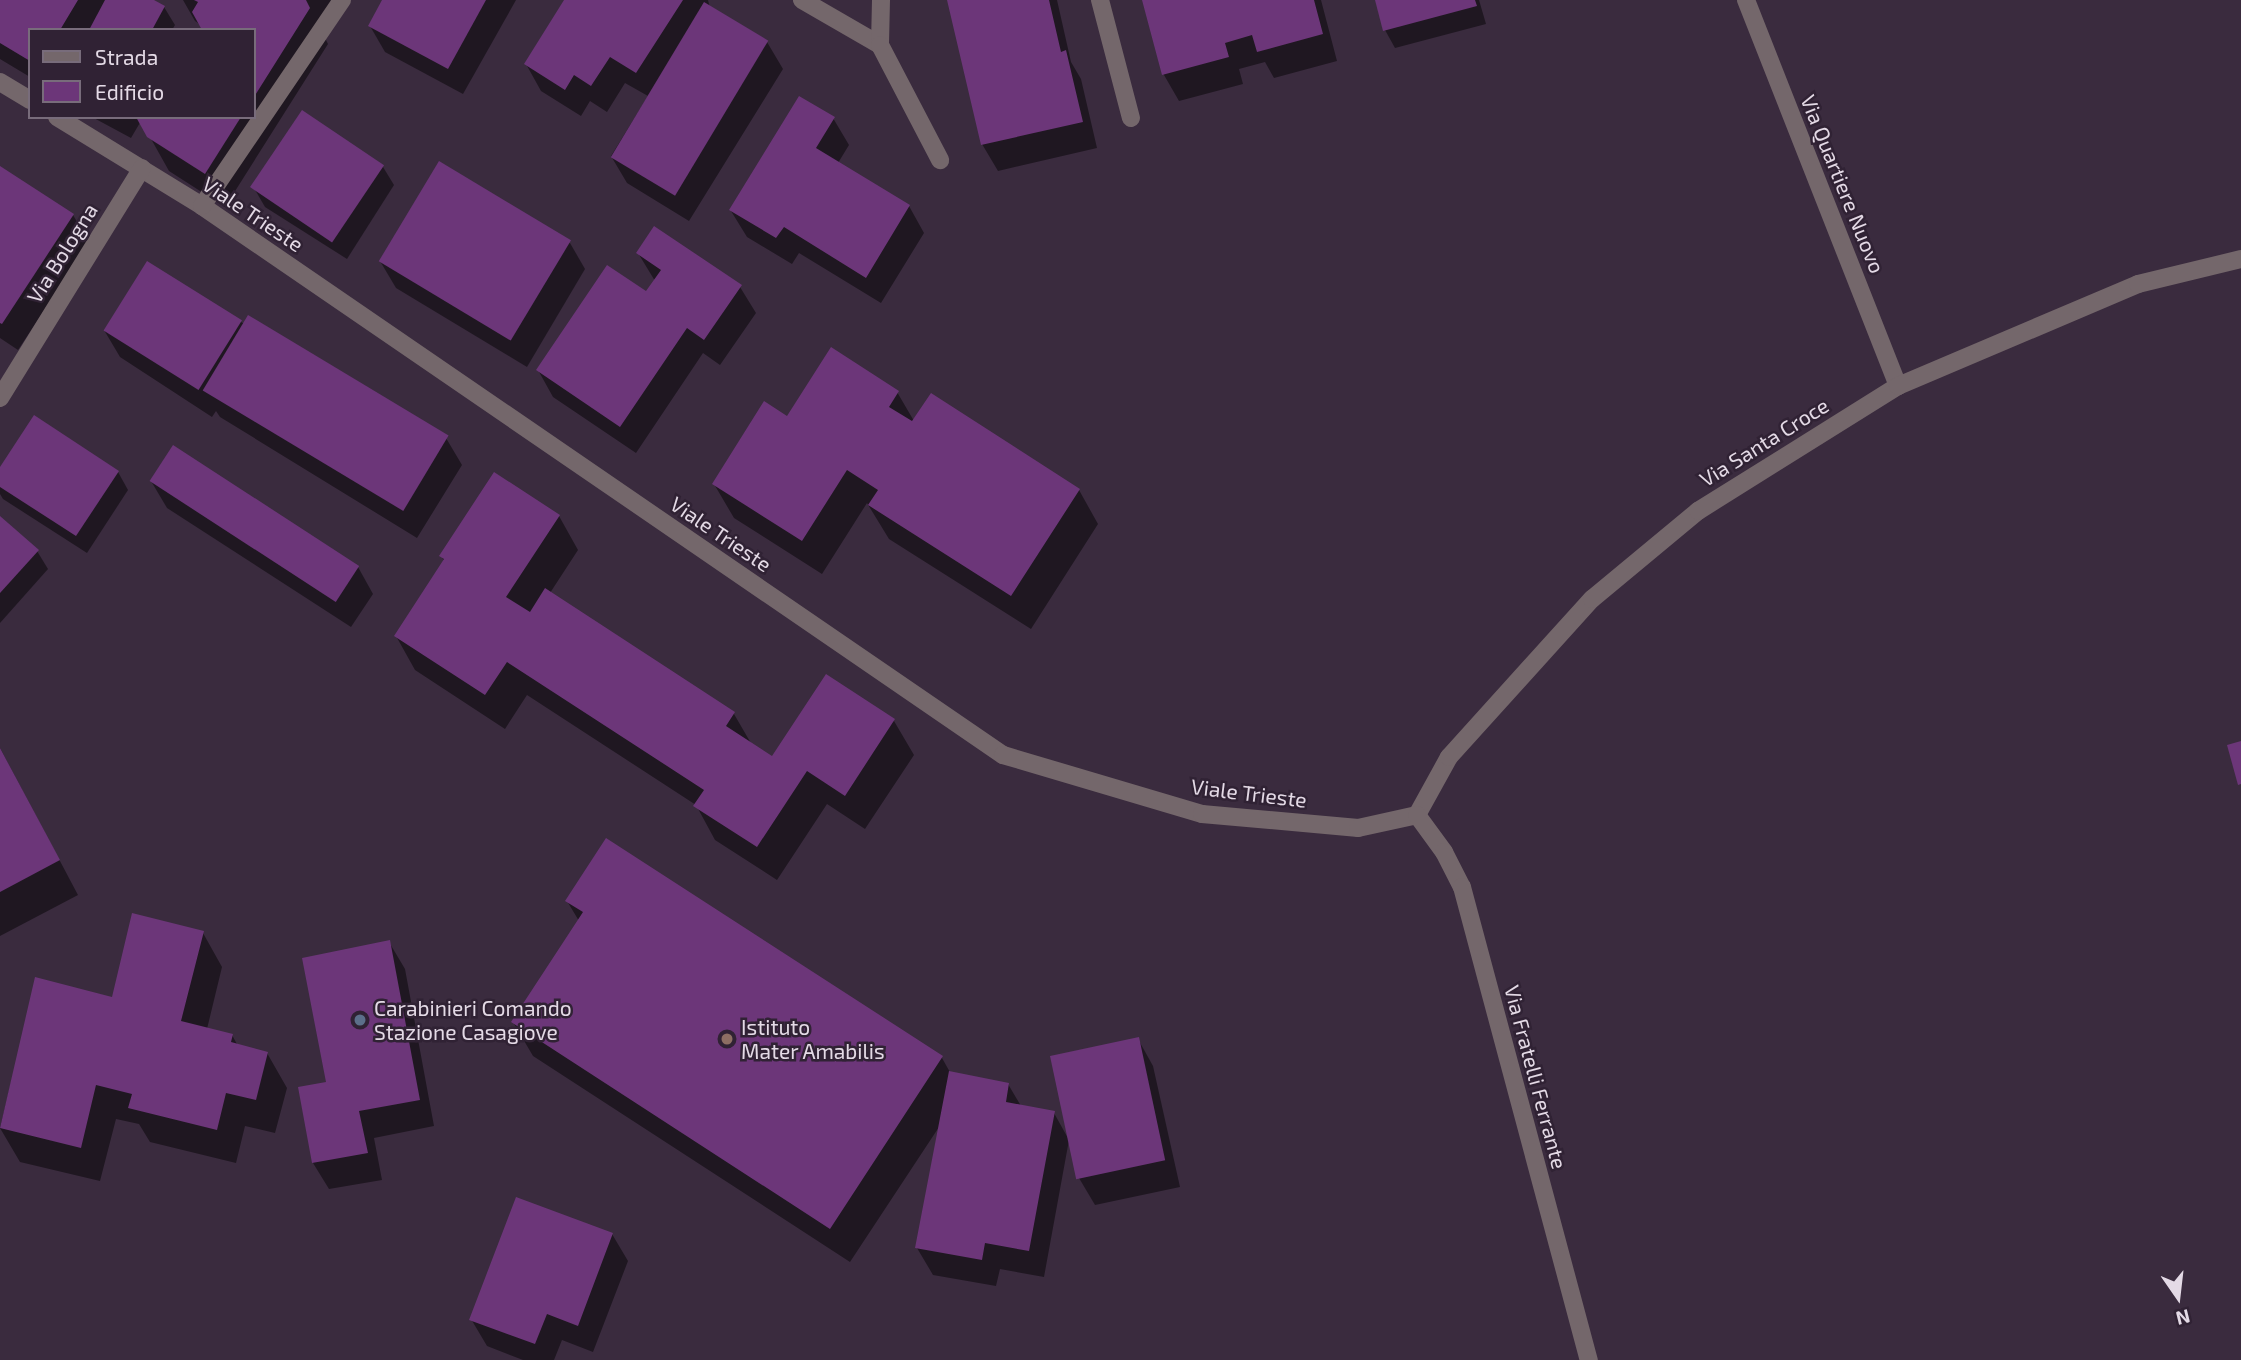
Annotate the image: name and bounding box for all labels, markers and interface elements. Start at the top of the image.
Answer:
legend [28,28,256,119]
text: Strada [95,44,158,69]
text: Edificio [95,79,164,104]
street label: Via Quartiere Nuovo [1796,91,1890,277]
street label: Viale Trieste [198,171,308,257]
street label: Via Bologna [21,199,103,307]
street label: Via Santa Croce [1695,392,1833,492]
street label: Viale Trieste [666,491,776,577]
street label: Viale Trieste [1189,773,1309,813]
street label: Via Fratelli Ferrante [1499,983,1573,1171]
place label: Carabinieri Comando Stazione Casagiove [374,995,572,1045]
marker: Carabinieri Comando Stazione Casagiove [352,1012,368,1028]
place label: Istituto Mater Amabilis [741,1014,886,1064]
marker: Istituto Mater Amabilis [719,1031,735,1047]
north arrow [2143,1262,2213,1332]
text: N [2174,1305,2193,1331]

